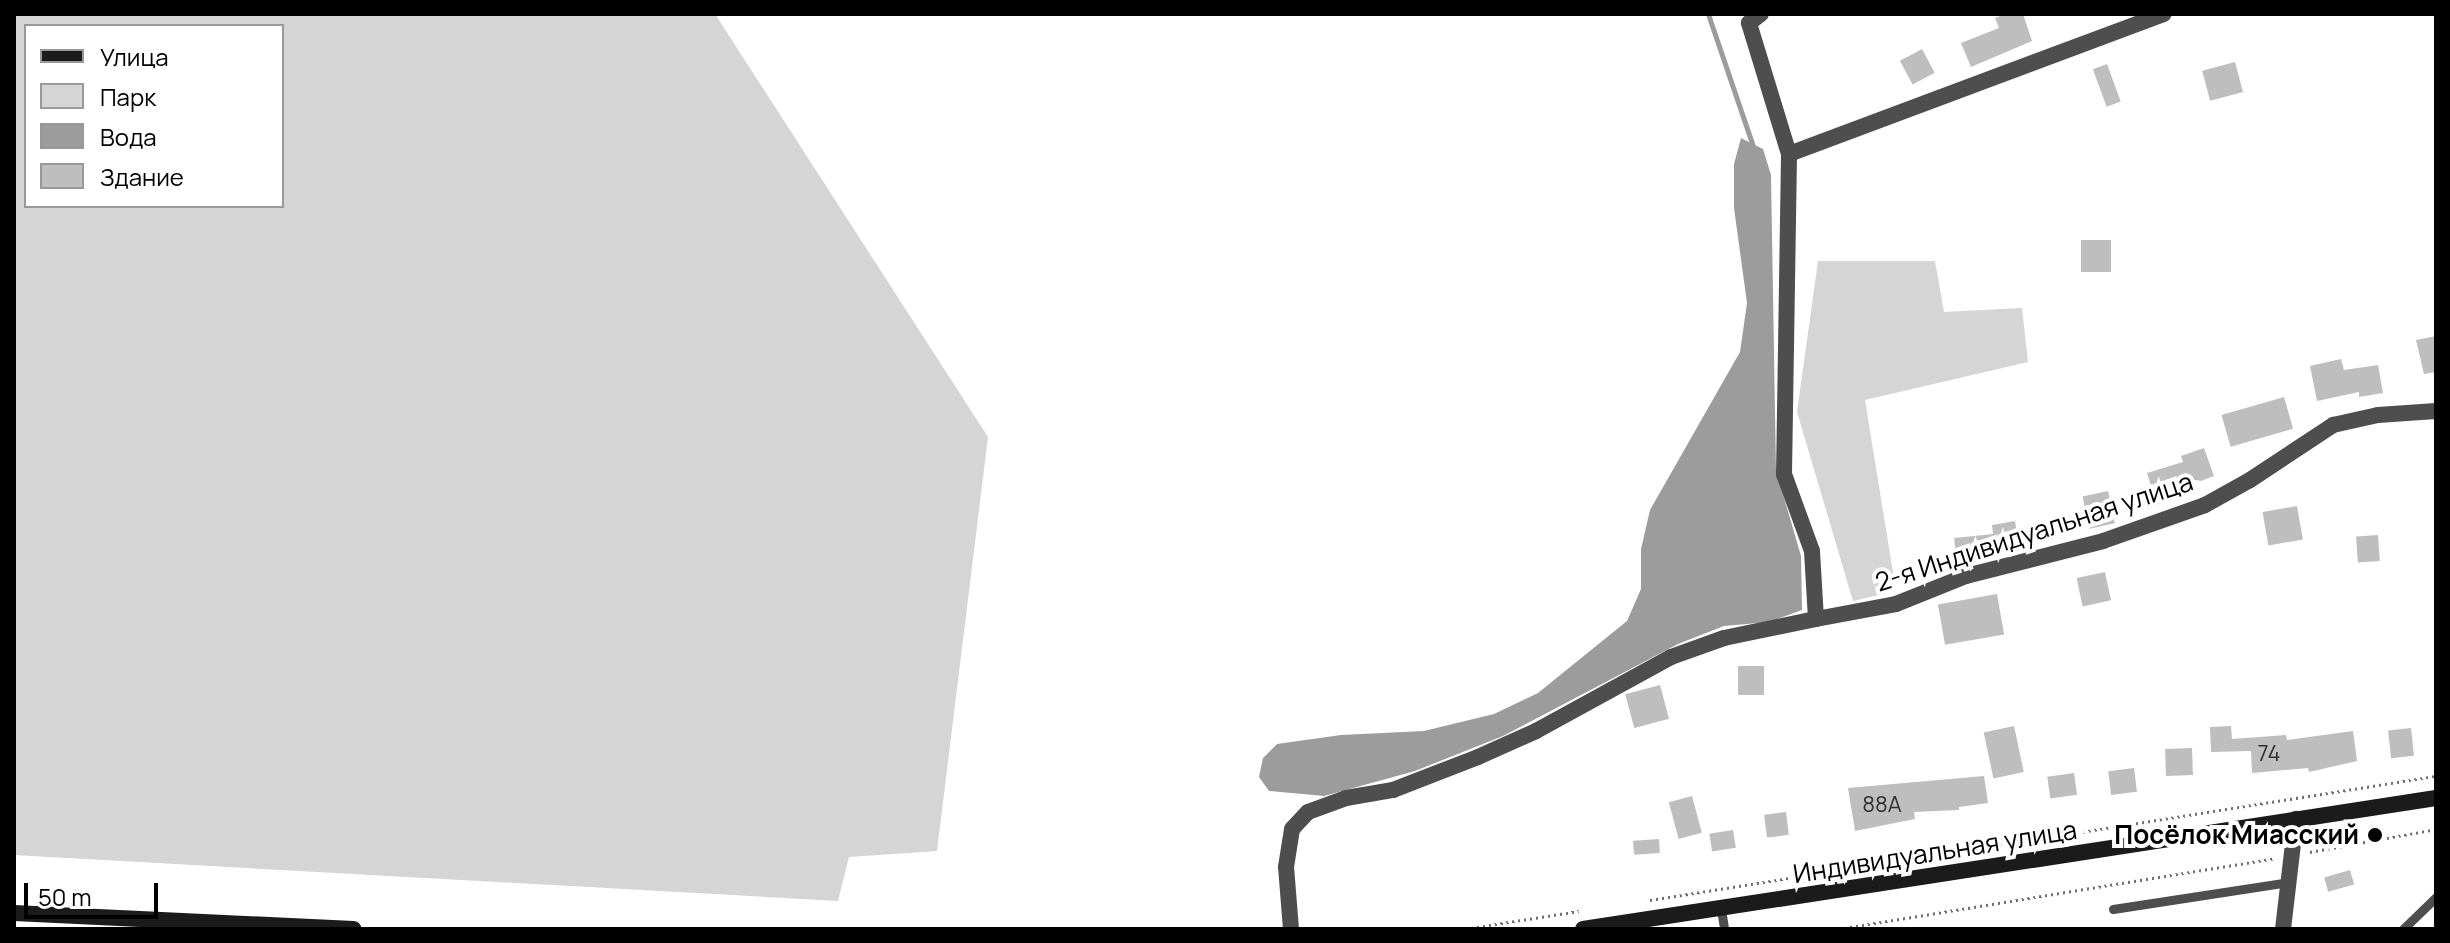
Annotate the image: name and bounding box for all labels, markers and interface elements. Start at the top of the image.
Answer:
legend [24,24,284,208]
text: Улица [100,40,169,73]
text: Парк [100,80,156,113]
text: Вода [100,120,157,153]
text: Здание [100,160,184,193]
street label: 2-я Индивидуальная улица [1871,466,2197,598]
house number: 74 [2257,741,2281,767]
house number: 88А [1862,792,1902,818]
street label: Индивидуальная улица [1791,814,2079,890]
place label: Посёлок Миасский [2114,819,2359,851]
marker: Посёлок Миасский [2366,826,2384,844]
scale bar [28,867,162,917]
text: 50 m [38,880,92,913]

